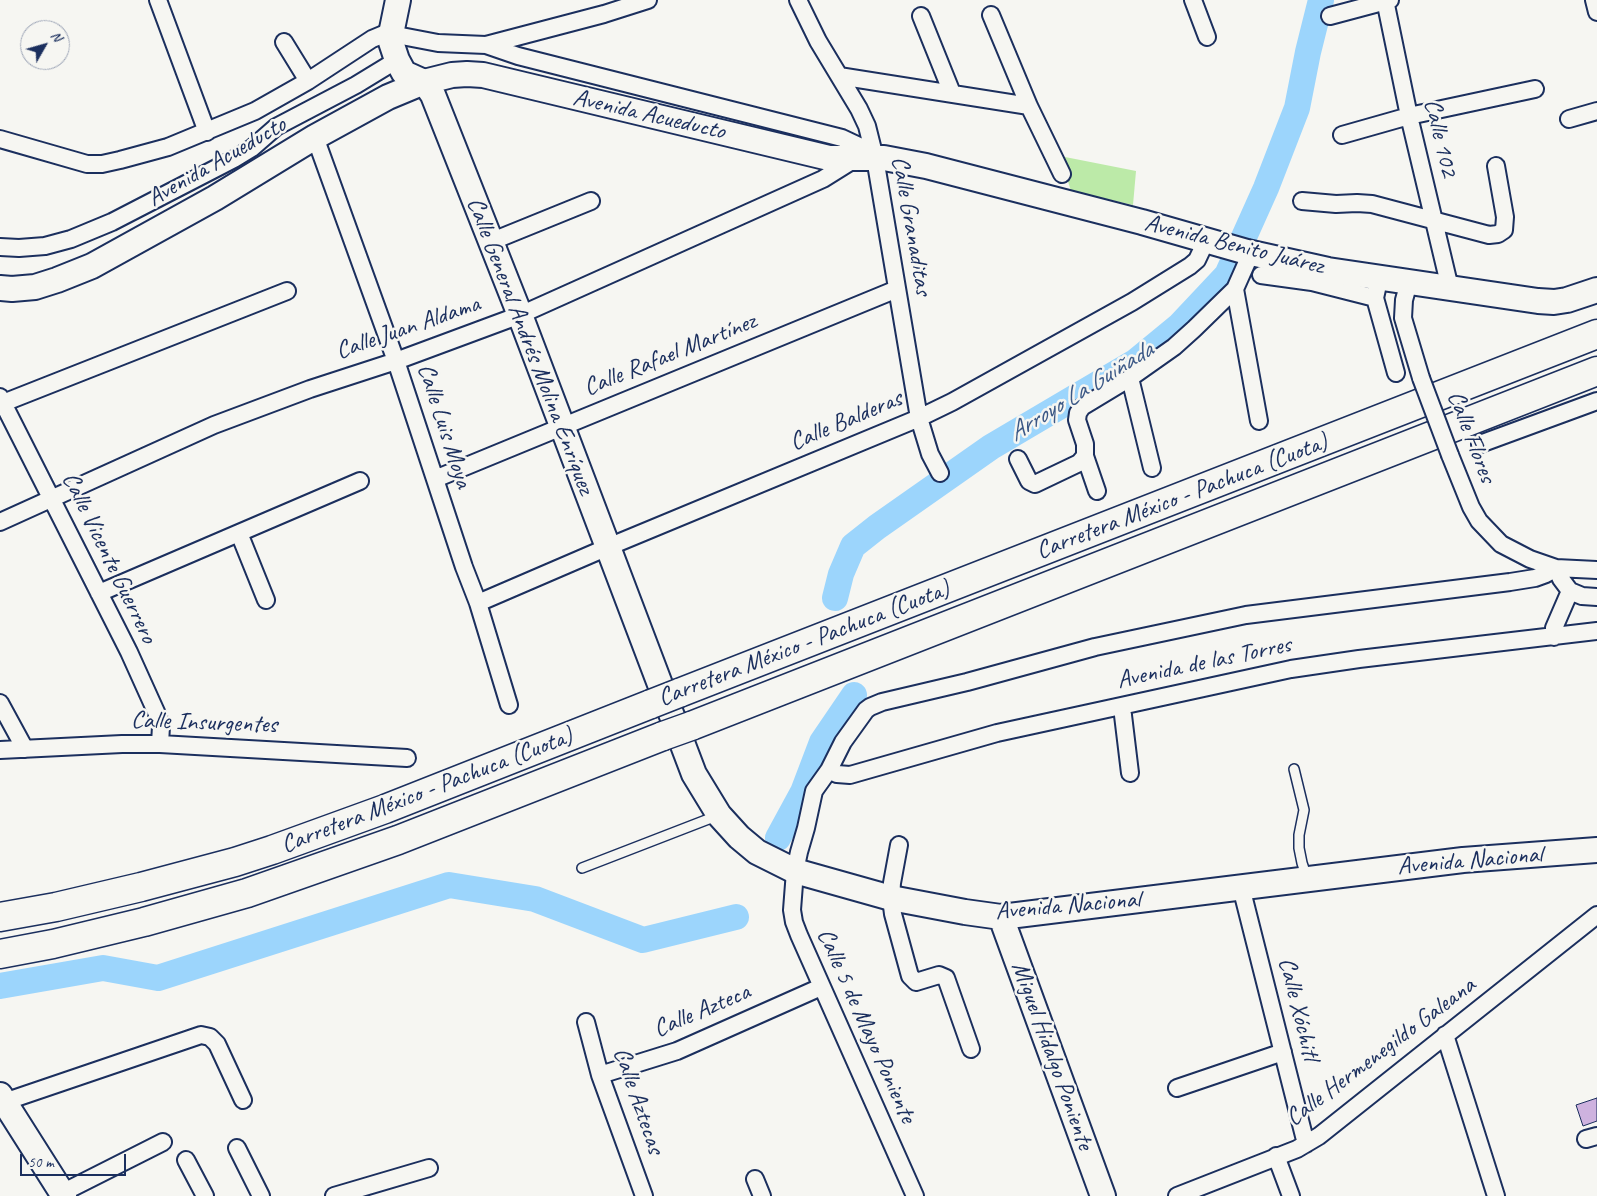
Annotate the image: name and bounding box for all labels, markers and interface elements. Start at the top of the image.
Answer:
north arrow [20,20,70,70]
text: N [47,27,66,45]
street label: Avenida Acueducto [570,83,728,147]
street label: Calle 102 [1416,96,1464,180]
street label: Avenida Acueducto [142,110,292,214]
street label: Calle Granaditas [884,154,938,298]
street label: Calle General Andrés Molina Enríquez [459,193,601,499]
street label: Avenida Benito Juárez [1141,208,1327,282]
street label: Calle Juan Aldama [332,289,484,367]
street label: Calle Rafael Martínez [579,307,761,403]
water label: Arroyo La Guiñada [1003,335,1159,449]
street label: Calle Luis Moya [410,360,478,492]
street label: Calle Balderas [785,384,907,458]
street label: Calle Flores [1440,387,1502,487]
street label: Carretera México - Pachuca (Cuota) [1032,427,1332,567]
street label: Calle Vicente Guerrero [55,468,163,648]
street label: Carretera México - Pachuca (Cuota) [654,574,954,714]
street label: Avenida de las Torres [1114,630,1294,696]
street label: Calle Insurgentes [130,705,278,741]
street label: Carretera México - Pachuca (Cuota) [277,721,577,861]
street label: Avenida Nacional [1396,840,1544,882]
street label: Avenida Nacional [994,885,1142,927]
street label: Calle 5 de Mayo Poniente [810,924,922,1128]
street label: Calle Xóchitl [1271,955,1325,1063]
street label: Miguel Hidalgo Poniente [1004,958,1100,1154]
street label: Calle Hermenegildo Galeana [1280,971,1482,1133]
street label: Calle Azteca [649,977,755,1045]
street label: Calle Aztecas [606,1044,670,1158]
scale bar [22,1144,129,1176]
text: 50 m [28,1153,54,1172]

